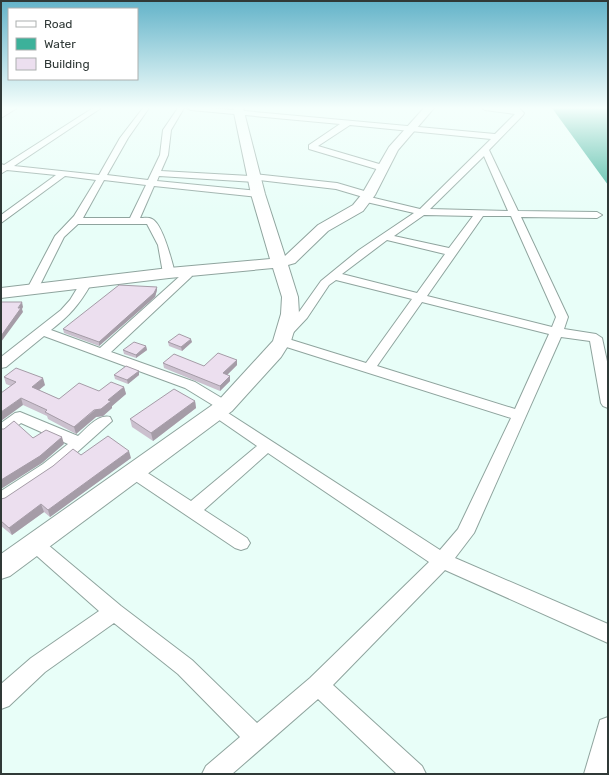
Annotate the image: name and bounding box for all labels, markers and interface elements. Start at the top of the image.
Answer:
legend [8,8,138,80]
text: Road [44,17,72,31]
text: Water [44,37,76,51]
text: Building [44,57,90,71]

